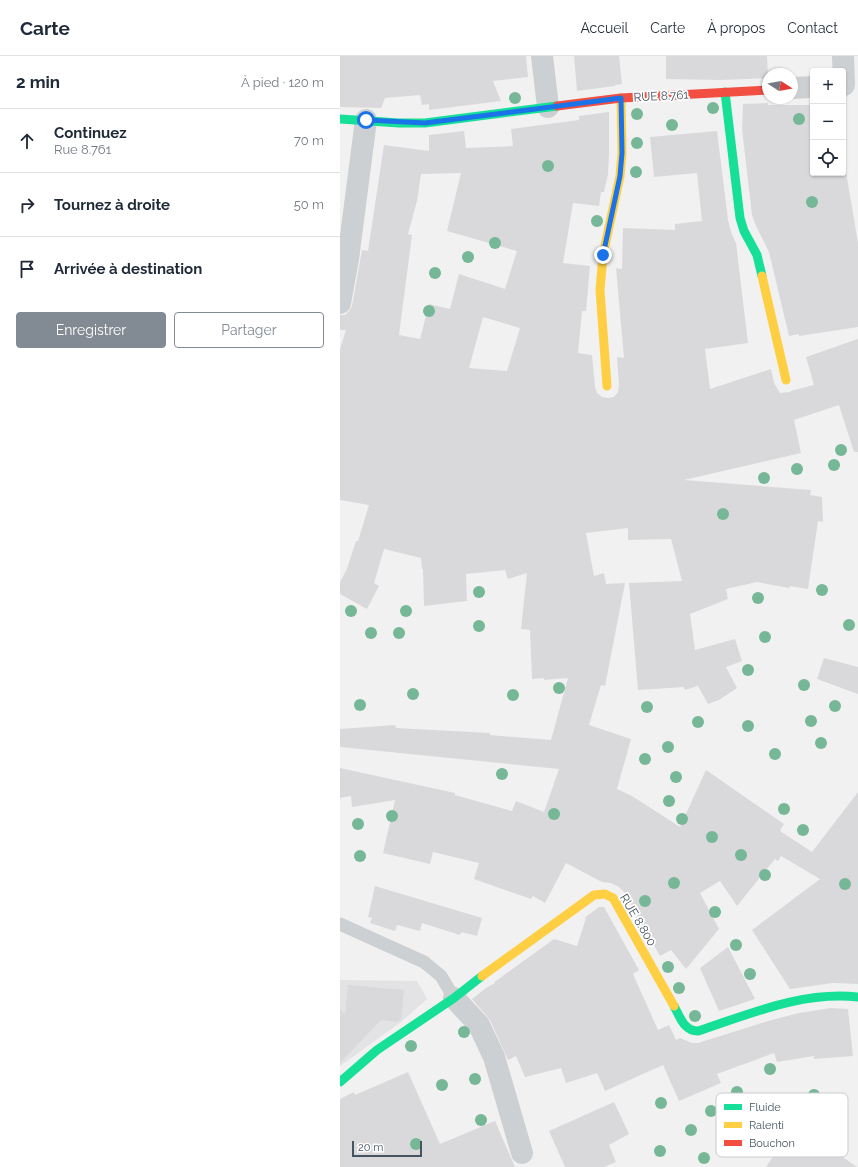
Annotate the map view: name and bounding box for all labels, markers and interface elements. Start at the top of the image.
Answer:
text: Carte [20,17,70,39]
text: Accueil [580,20,628,36]
text: Carte [650,20,685,36]
text: À propos [707,20,765,36]
text: Contact [787,20,838,36]
north arrow [762,68,798,104]
map controls [810,68,846,176]
button: + [810,68,846,104]
text: 2 min [16,72,60,92]
text: À pied · 120 m [241,75,324,90]
street label: RUE 8.761 [633,88,689,104]
button: − [810,104,846,140]
route start [357,111,375,129]
text: Continuez [54,124,127,142]
icon: ahead [16,130,38,152]
text: 70 m [294,133,324,148]
button: locate [810,140,846,176]
text: Rue 8.761 [54,142,111,157]
icon: right [16,194,38,216]
text: Tournez à droite [54,196,170,214]
text: 50 m [294,197,324,212]
route end [594,246,612,264]
icon: arrive [16,258,38,280]
text: Arrivée à destination [54,260,202,278]
button: Enregistrer [16,312,166,348]
button: Partager [174,312,324,348]
street label: RUE 8.800 [617,891,659,949]
legend [716,1093,848,1157]
text: Fluide [749,1101,781,1114]
text: Ralenti [749,1119,784,1132]
text: Bouchon [749,1137,795,1150]
scale bar [352,1139,422,1158]
text: 20 m [358,1141,383,1154]

